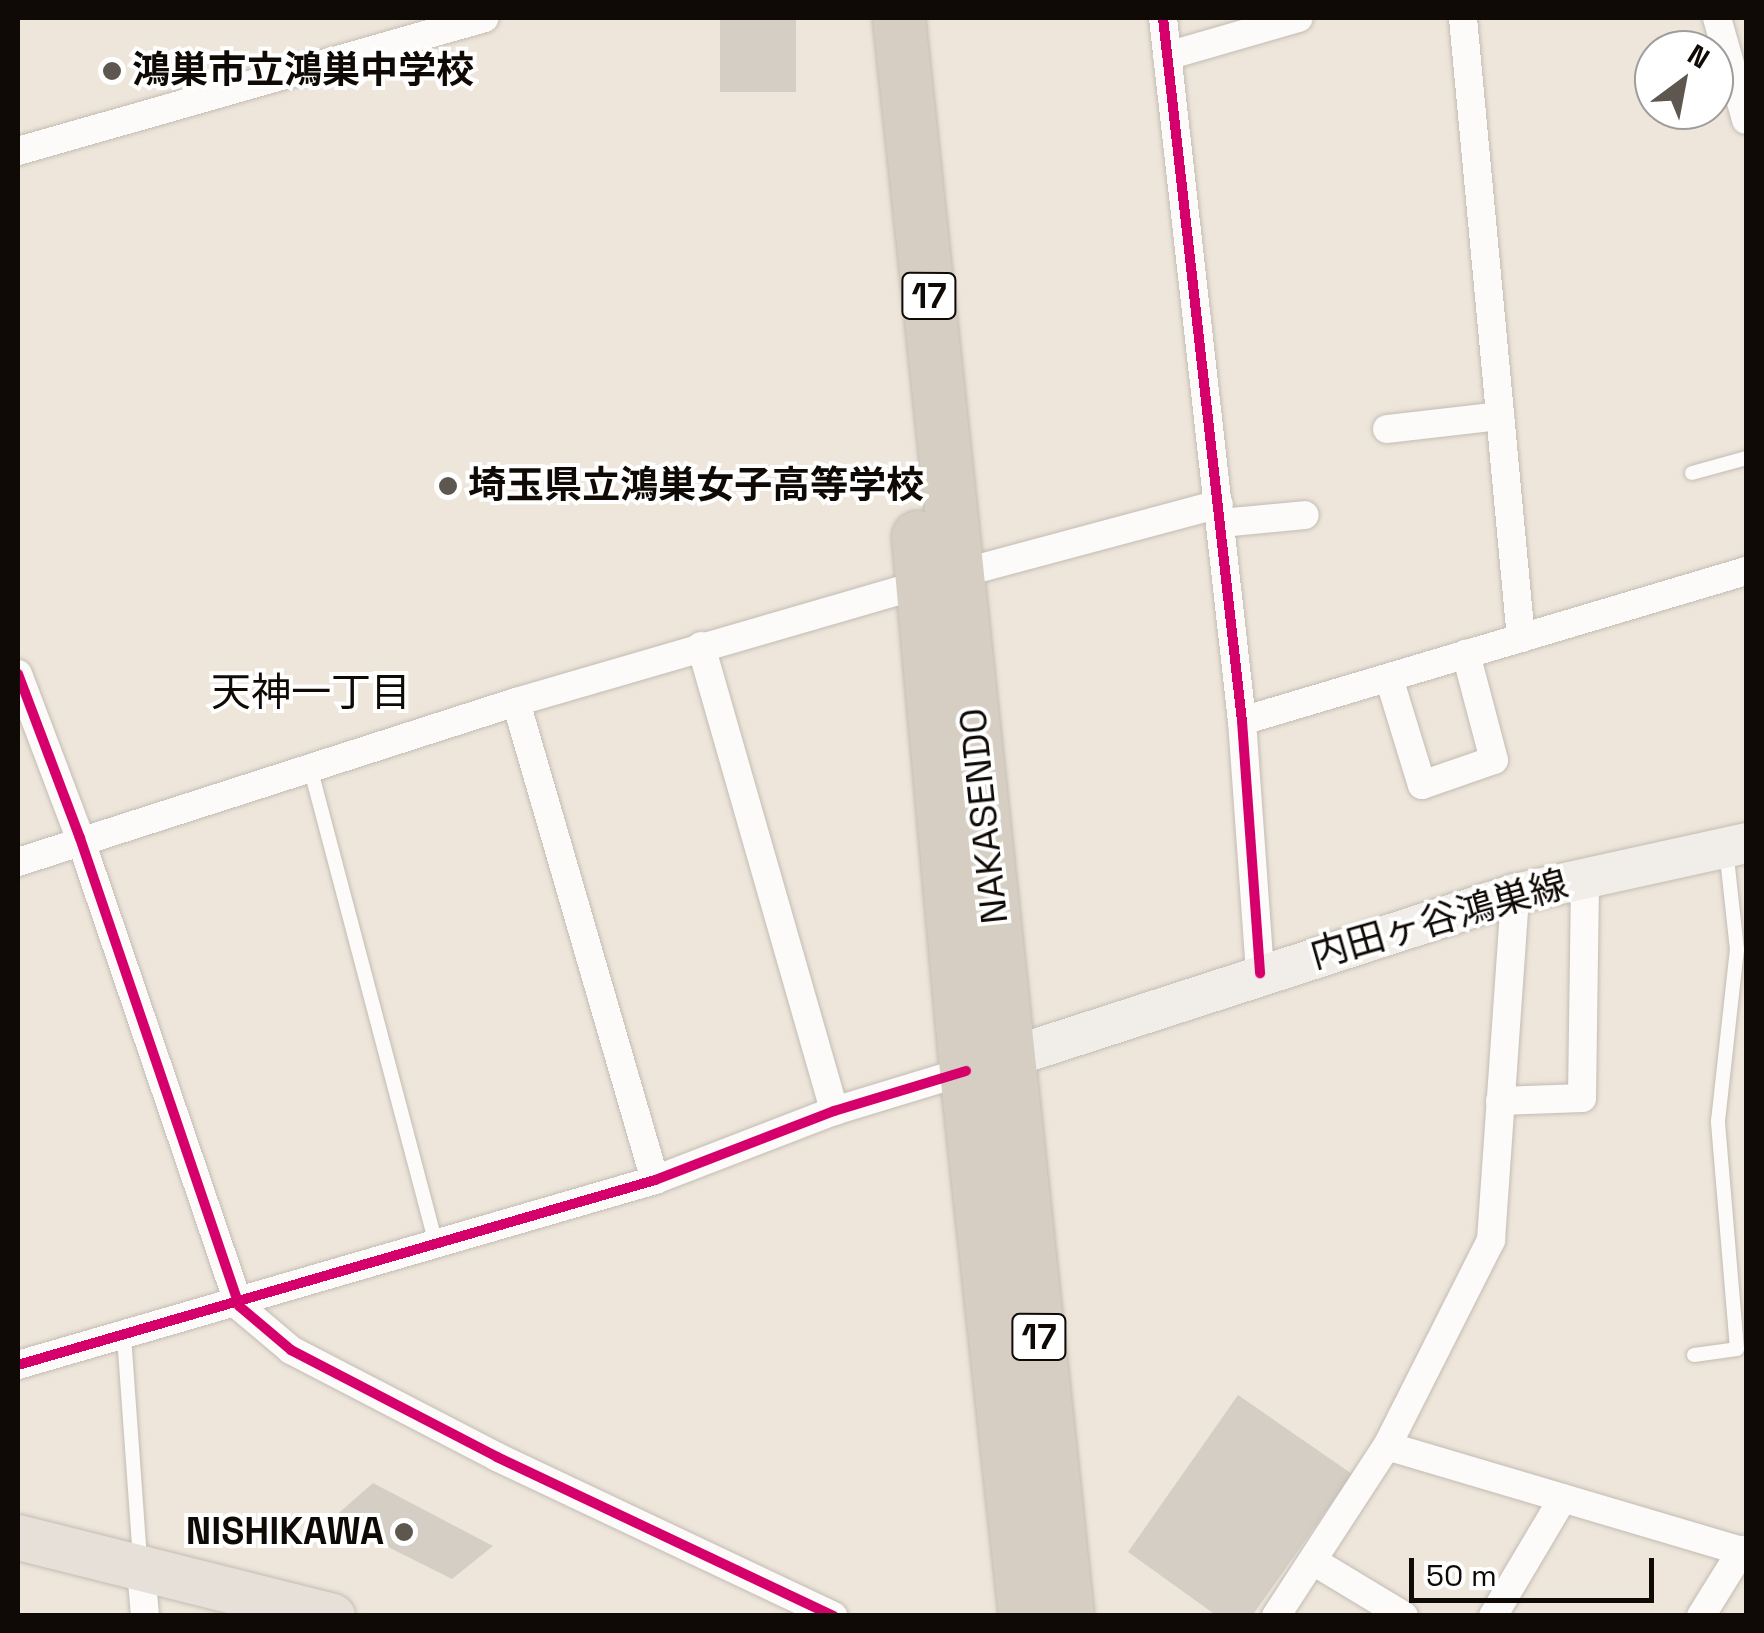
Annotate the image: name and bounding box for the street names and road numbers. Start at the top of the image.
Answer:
road number: 17 [899,266,959,326]
street label: NAKASENDO [950,706,1018,926]
street label: 内田ヶ谷鴻巣線 [1305,861,1573,979]
road number: 17 [1009,1307,1069,1367]

